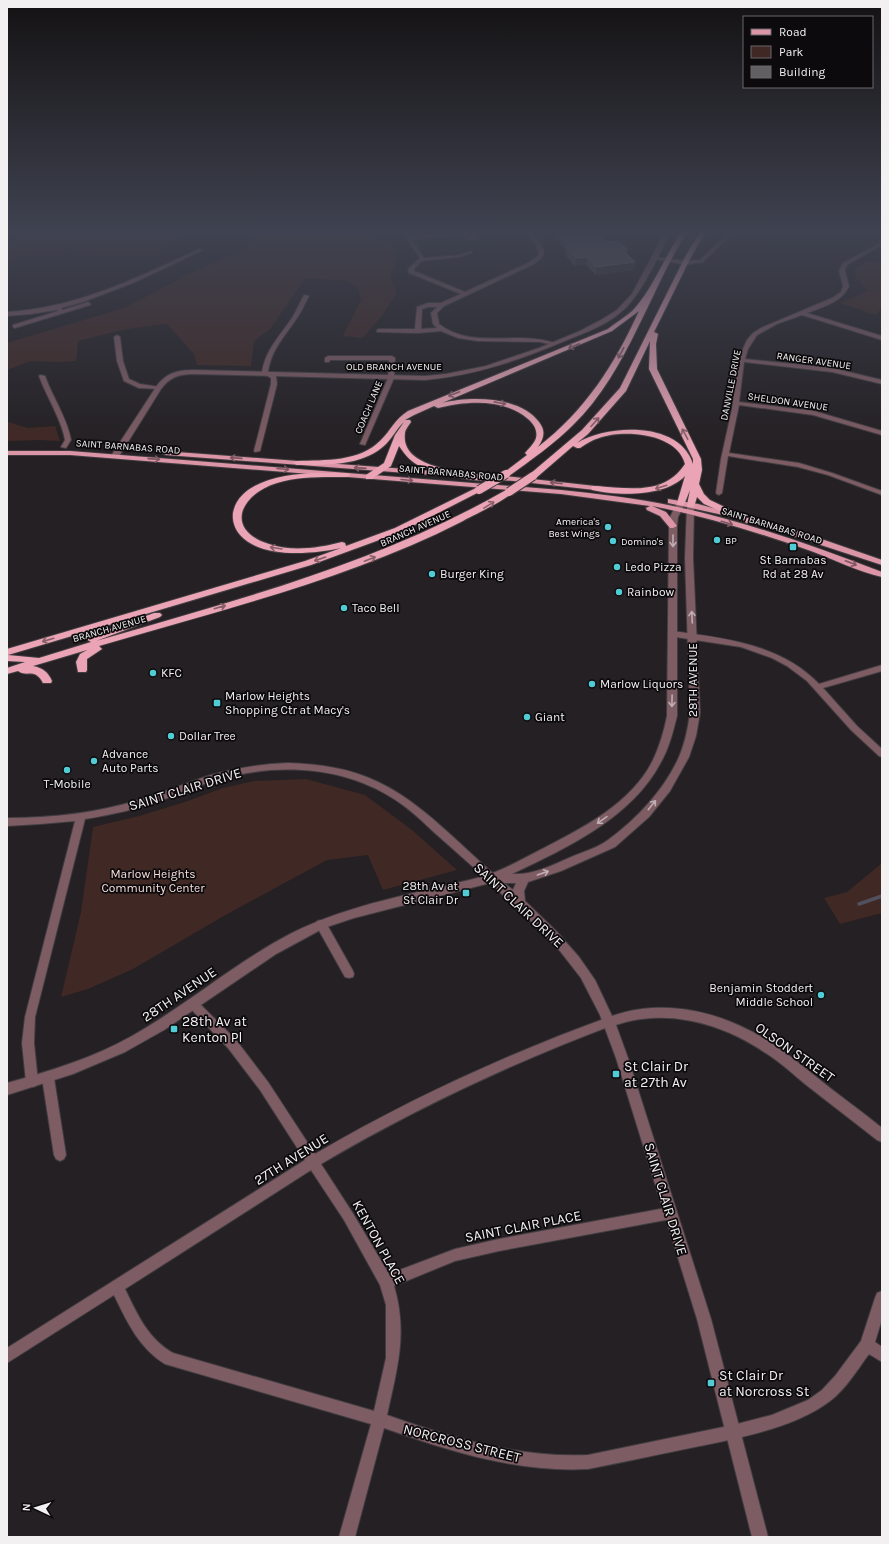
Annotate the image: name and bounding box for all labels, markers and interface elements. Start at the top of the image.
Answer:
legend [743,16,873,88]
text: Road [779,25,807,39]
text: Park [779,45,804,59]
text: Building [779,65,826,79]
one-way arrow [569,343,581,350]
one-way arrow [617,347,625,359]
street label: DANVILLE DRIVE [718,349,744,422]
street label: RANGER AVENUE [776,350,852,372]
street label: OLD BRANCH AVENUE [346,361,442,373]
street label: COACH LANE [352,379,385,436]
street label: SHELDON AVENUE [747,390,829,414]
one-way arrow [448,391,460,399]
one-way arrow [493,400,506,408]
one-way arrow [590,417,599,427]
one-way arrow [681,429,688,441]
street label: SAINT BARNABAS ROAD [75,437,181,457]
one-way arrow [230,455,243,462]
one-way arrow [147,456,160,463]
street label: SAINT BARNABAS ROAD [398,462,504,484]
one-way arrow [354,464,367,471]
one-way arrow [276,466,289,473]
one-way arrow [400,476,413,483]
one-way arrow [550,480,563,487]
one-way arrow [655,484,668,491]
one-way arrow [483,500,495,508]
street label: SAINT BARNABAS ROAD [720,505,824,547]
street label: BRANCH AVENUE [378,508,452,550]
place label: America's Best Wings [548,516,600,540]
one-way arrow [720,520,733,527]
marker: America's Best Wings [603,522,613,532]
one-way arrow [669,534,677,547]
marker: BP [712,535,722,545]
place label: BP [725,535,737,547]
marker: Domino's [608,536,618,546]
place label: Domino's [621,536,664,548]
marker: St Barnabas Rd at 28 Av [788,542,798,552]
one-way arrow [270,544,283,552]
place label: St Barnabas Rd at 28 Av [760,553,826,581]
one-way arrow [364,554,376,562]
one-way arrow [315,555,327,563]
one-way arrow [844,559,856,567]
place label: Ledo Pizza [625,560,682,574]
marker: Ledo Pizza [612,562,622,572]
place label: Burger King [440,567,504,581]
marker: Burger King [427,569,437,579]
place label: Rainbow [627,585,674,599]
marker: Rainbow [614,587,624,597]
place label: Taco Bell [352,601,400,615]
one-way arrow [214,603,227,611]
marker: Taco Bell [339,603,349,613]
one-way arrow [688,611,696,624]
street label: BRANCH AVENUE [71,613,147,645]
one-way arrow [42,637,55,644]
street label: 28TH AVENUE [686,643,700,717]
place label: KFC [161,666,182,680]
marker: KFC [148,668,158,678]
place label: Marlow Liquors [600,677,683,691]
marker: Marlow Liquors [587,679,597,689]
place label: Marlow Heights Shopping Ctr at Macy's [225,689,350,717]
one-way arrow [668,694,676,707]
marker: Marlow Heights Shopping Ctr at Macy's [212,698,222,708]
place label: Giant [535,710,565,724]
marker: Giant [522,712,532,722]
place label: Dollar Tree [179,729,236,743]
marker: Dollar Tree [166,731,176,741]
place label: Advance Auto Parts [102,747,159,775]
marker: Advance Auto Parts [89,756,99,766]
street label: SAINT CLAIR DRIVE [127,764,243,815]
marker: T-Mobile [62,765,72,775]
place label: T-Mobile [43,777,91,791]
one-way arrow [648,800,657,811]
one-way arrow [597,816,608,824]
street label: SAINT CLAIR DRIVE [470,859,567,951]
park label: Marlow Heights Community Center [101,867,205,895]
one-way arrow [537,868,549,876]
place label: 28th Av at St Clair Dr [402,879,459,907]
marker: 28th Av at St Clair Dr [461,888,471,898]
street label: 28TH AVENUE [139,963,220,1026]
place label: Benjamin Stoddert Middle School [709,981,813,1009]
marker: Benjamin Stoddert Middle School [816,990,826,1000]
place label: 28th Av at Kenton Pl [182,1013,247,1046]
street label: OLSON STREET [752,1019,838,1086]
marker: 28th Av at Kenton Pl [169,1024,179,1034]
place label: St Clair Dr at 27th Av [624,1058,689,1091]
marker: St Clair Dr at 27th Av [611,1069,621,1079]
street label: 27TH AVENUE [251,1130,332,1189]
street label: SAINT CLAIR DRIVE [640,1141,691,1257]
street label: KENTON PLACE [348,1197,409,1287]
street label: SAINT CLAIR PLACE [463,1207,583,1246]
place label: St Clair Dr at Norcross St [719,1367,809,1400]
marker: St Clair Dr at Norcross St [706,1378,716,1388]
street label: NORCROSS STREET [401,1421,522,1466]
north arrow [16,1488,56,1528]
text: N [20,1503,33,1512]

